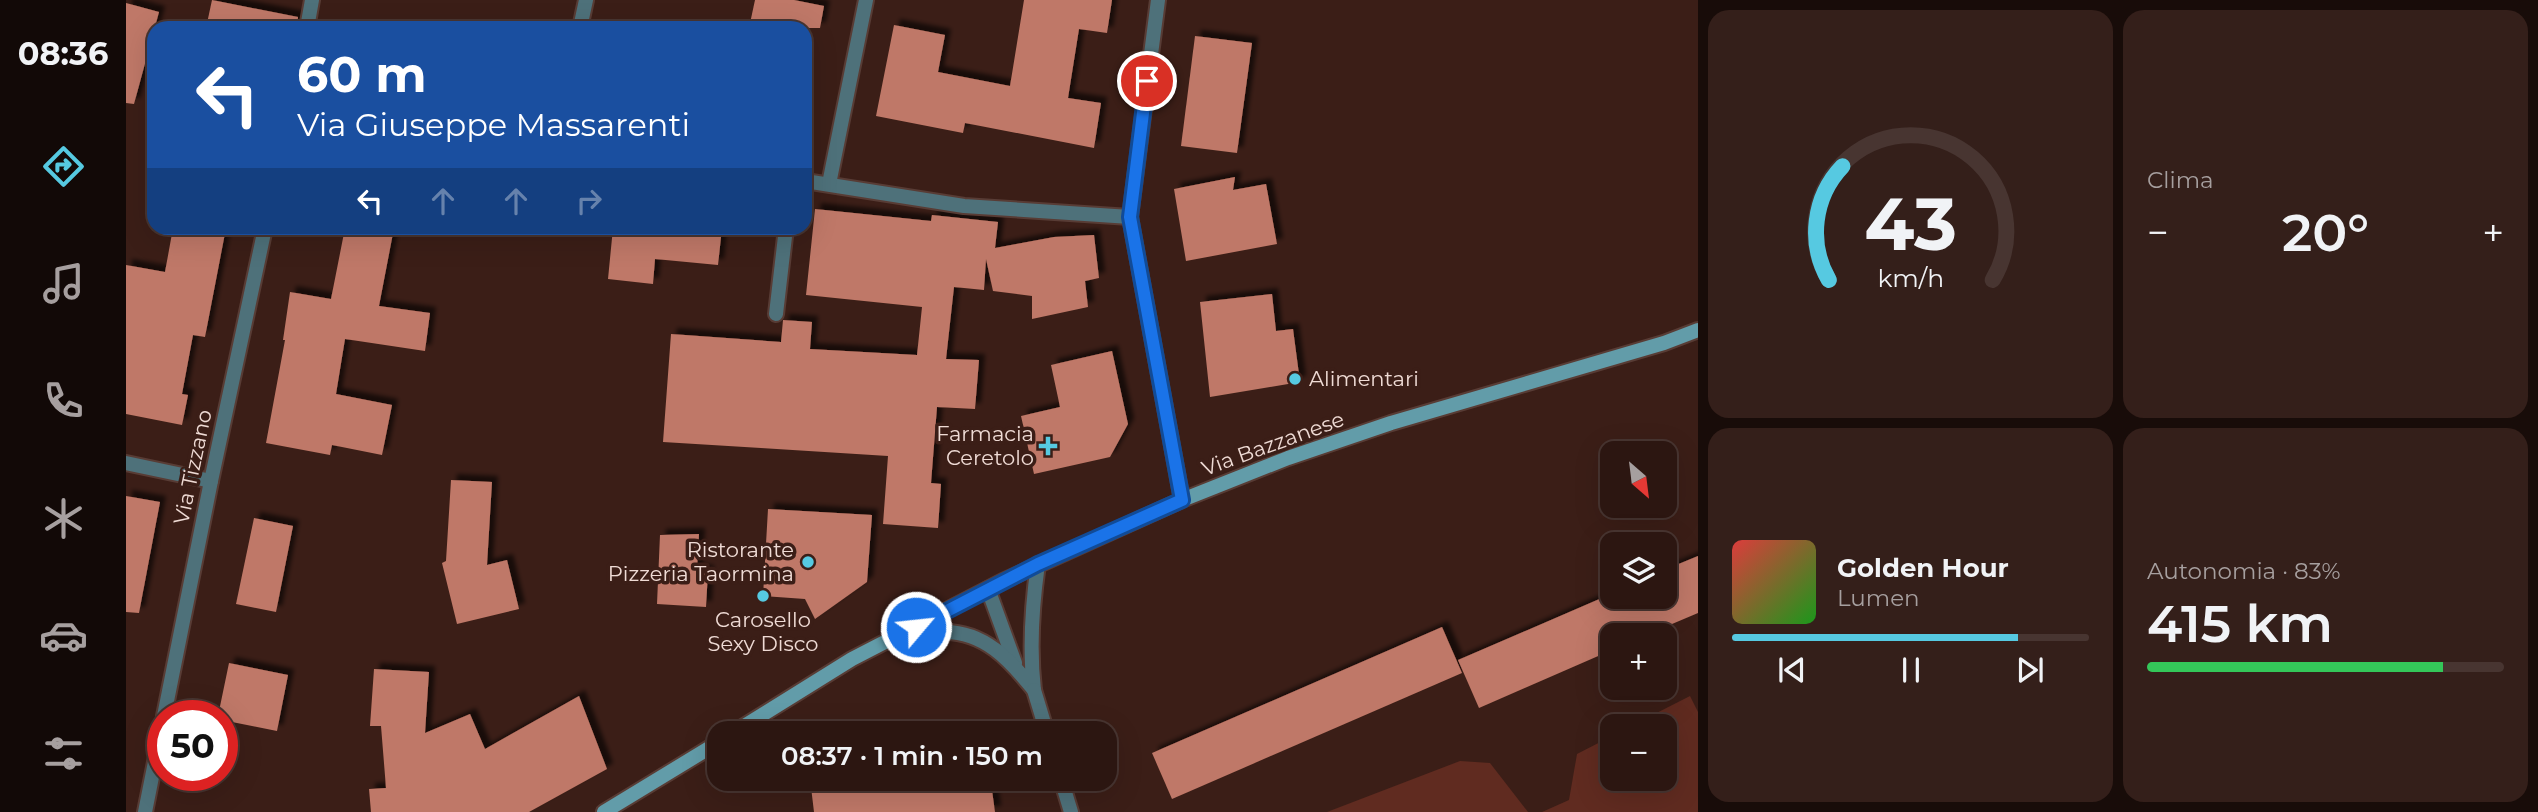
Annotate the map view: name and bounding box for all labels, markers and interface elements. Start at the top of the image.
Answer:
text: 08:36 [18,34,108,73]
text: 60 m [297,45,427,104]
icon: left [182,49,273,140]
pin [1117,51,1177,111]
icon: arrive [1128,62,1166,100]
text: Via Giuseppe Massarenti [297,105,690,144]
icon: directions [39,142,88,191]
text: Clima [2147,166,2214,194]
text: 43 [1864,180,1957,268]
icon: left [351,182,389,220]
icon: ahead [424,182,462,220]
icon: ahead [497,182,535,220]
icon: right [570,182,608,220]
text: 20° [2282,201,2369,264]
text: − [2147,209,2169,256]
text: + [2482,209,2504,256]
icon: music [39,259,88,308]
text: km/h [1877,263,1944,293]
place label: Alimentari [1309,366,1419,391]
marker: Alimentari [1287,371,1303,387]
icon: phone [39,376,88,425]
street label: Via Bazzanese [1198,406,1347,481]
street label: Via Tizzano [168,407,217,527]
place label: Farmacia Ceretolo [936,421,1034,470]
marker: Farmacia Ceretolo [1040,438,1056,454]
north arrow [1600,441,1676,518]
map controls [1600,441,1677,791]
icon: climate [39,494,88,543]
button: layers [1600,532,1677,609]
place label: Ristorante Pizzeria Taormina [608,537,794,586]
text: Golden Hour [1837,552,2009,584]
marker: Ristorante Pizzeria Taormina [800,554,816,570]
text: Autonomia · 83% [2147,557,2341,585]
text: Lumen [1837,584,1920,612]
marker: Carosello Sexy Disco [755,588,771,604]
position arrow [879,590,953,664]
text: 415 km [2147,592,2333,655]
place label: Carosello Sexy Disco [708,607,818,656]
icon: car [39,611,88,660]
button: + [1600,623,1677,700]
icon: previous [1773,651,1811,689]
icon: pause [1892,651,1930,689]
icon: next [2011,651,2049,689]
speed limit sign: 50 [147,700,238,791]
button: − [1600,714,1677,791]
icon: filters [39,729,88,778]
text: 08:37 · 1 min · 150 m [781,740,1043,772]

